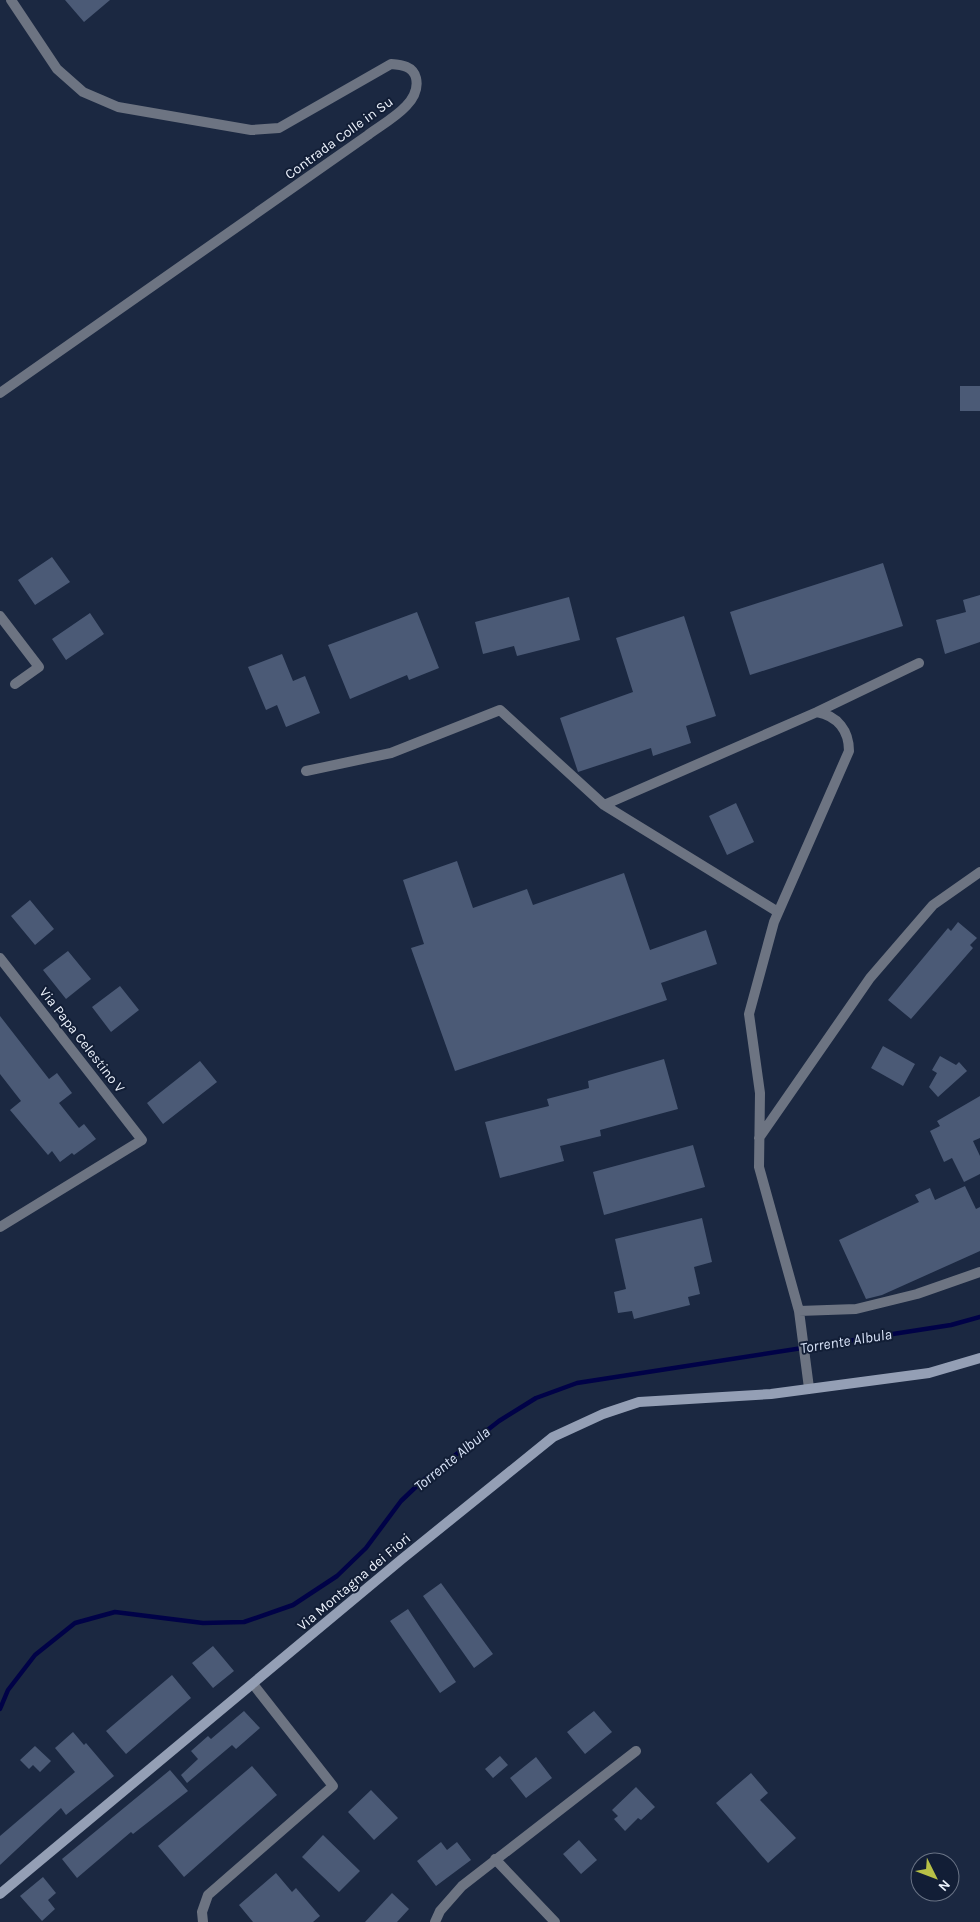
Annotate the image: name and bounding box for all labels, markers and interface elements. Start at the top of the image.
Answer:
street label: Contrada Colle in Su [282,93,396,183]
street label: Via Papa Celestino V [36,984,128,1096]
water label: Torrente Albula [799,1325,893,1357]
water label: Torrente Albula [410,1423,494,1495]
street label: Via Montagna dei Fiori [294,1530,414,1634]
north arrow [910,1852,960,1902]
text: N [935,1876,954,1895]

